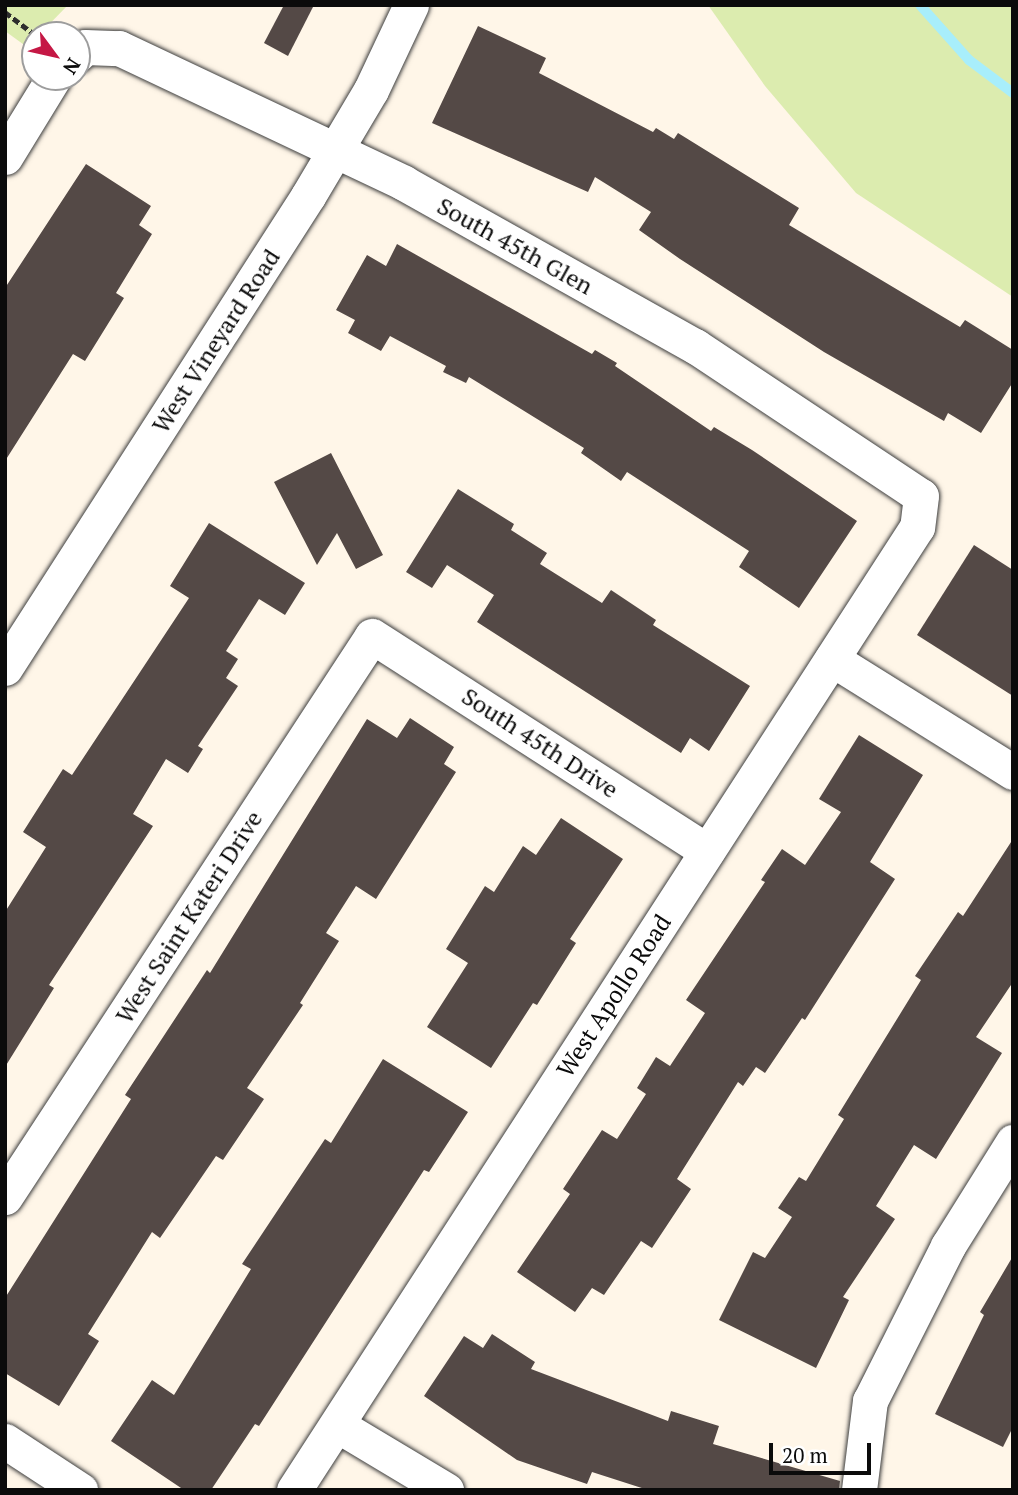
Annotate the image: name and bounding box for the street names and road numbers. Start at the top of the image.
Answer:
street label: South 45th Glen [432,191,598,301]
street label: West Vineyard Road [146,244,286,438]
street label: South 45th Drive [457,682,623,804]
street label: West Saint Kateri Drive [110,805,268,1029]
street label: West Apollo Road [551,909,677,1083]

